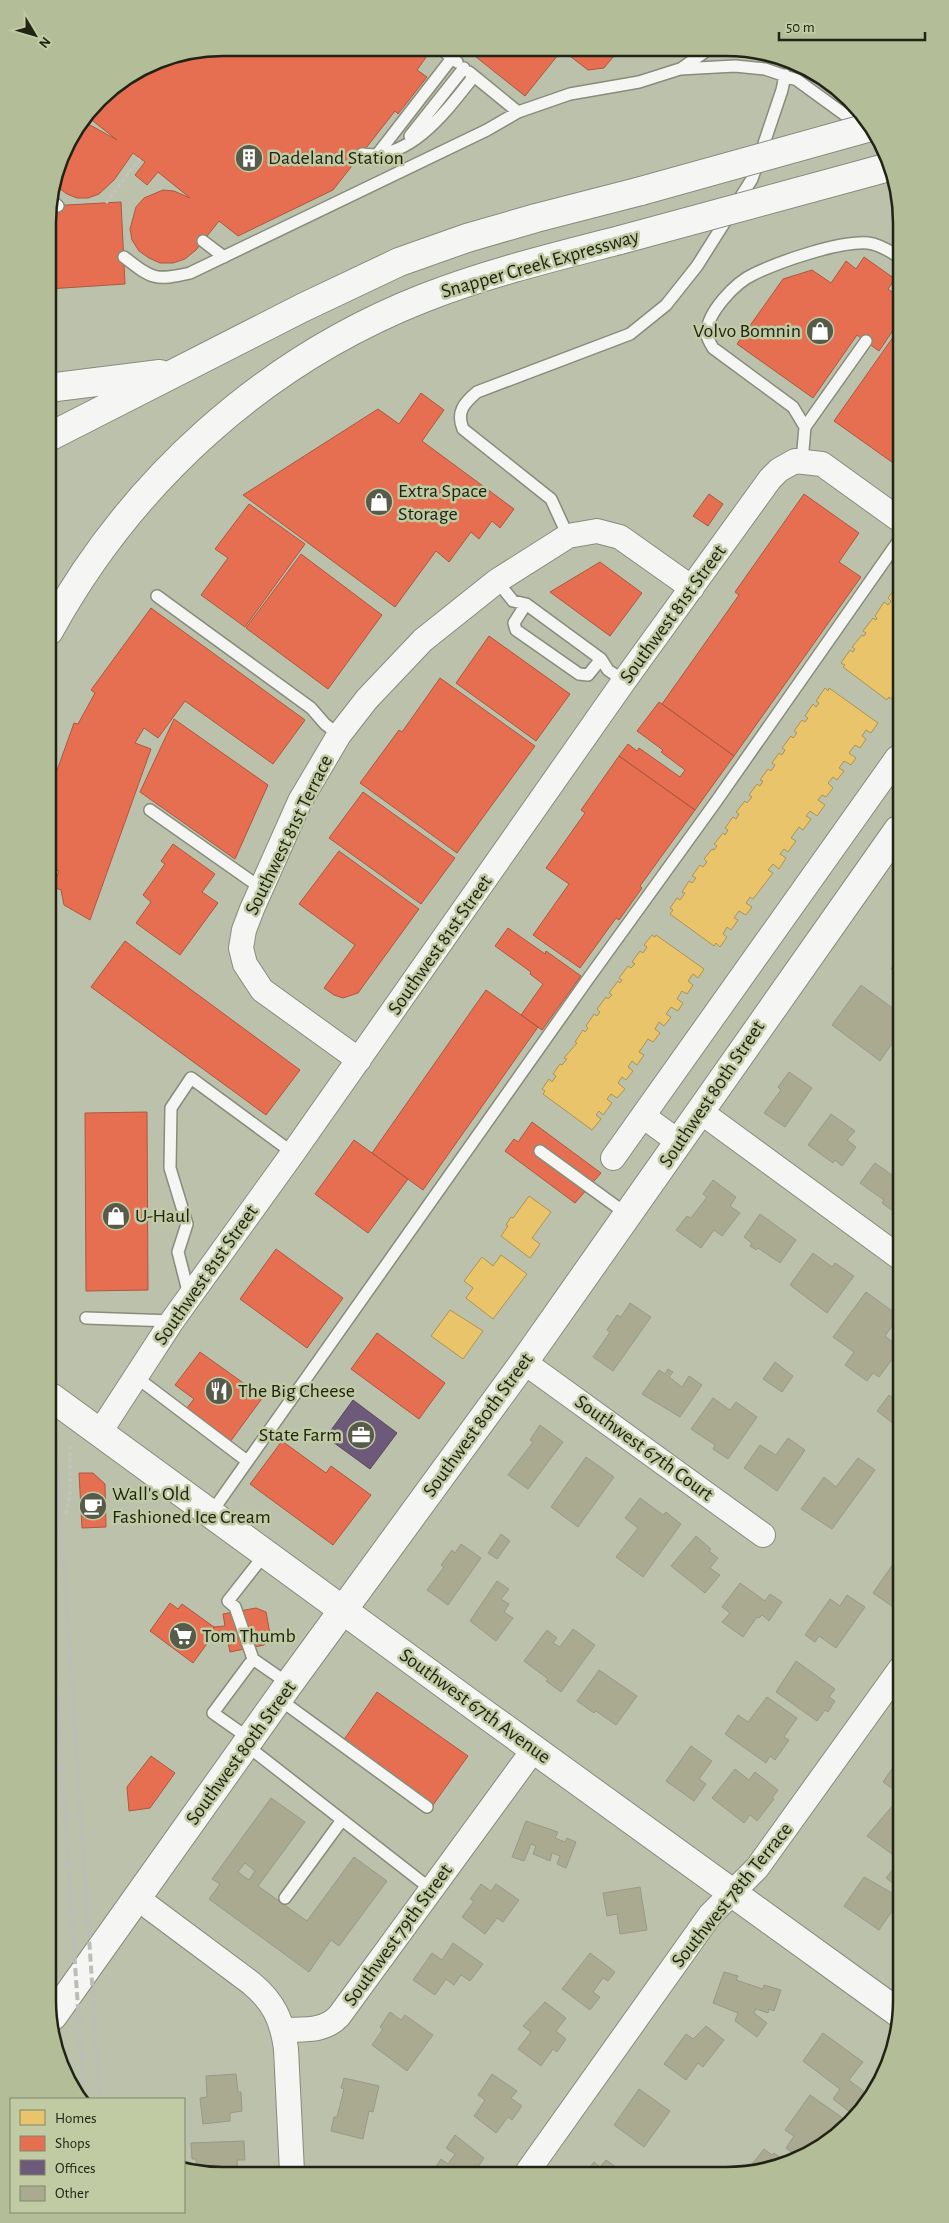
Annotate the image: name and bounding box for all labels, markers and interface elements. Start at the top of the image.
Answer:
north arrow [10,10,60,60]
scale bar [779,10,925,42]
text: 50 m [786,20,815,35]
text: N [36,34,53,51]
building icon: Dadeland Station [234,143,264,173]
place label: Dadeland Station [268,148,404,168]
street label: Snapper Creek Expressway [439,226,642,302]
shop icon: Volvo Bomnin [805,316,835,346]
place label: Volvo Bomnin [693,321,801,341]
place label: Extra Space Storage [398,481,487,524]
shop icon: Extra Space Storage [364,487,394,517]
street label: Southwest 81st Street [616,541,730,687]
street label: Southwest 81st Terrace [242,752,336,918]
street label: Southwest 81st Street [384,871,496,1019]
street label: Southwest 80th Street [656,1017,769,1171]
shop icon: U-Haul [101,1201,131,1231]
street label: Southwest 81st Street [150,1201,262,1349]
place label: U-Haul [135,1206,190,1226]
street label: Southwest 80th Street [419,1349,537,1501]
restaurant icon: The Big Cheese [204,1376,234,1406]
place label: The Big Cheese [238,1381,355,1401]
street label: Southwest 67th Court [571,1391,717,1505]
office icon: State Farm [346,1420,376,1450]
place label: State Farm [259,1425,342,1445]
place label: Wall's Old Fashioned Ice Cream [112,1484,271,1527]
cafe icon: Wall's Old Fashioned Ice Cream [78,1491,108,1521]
supermarket icon: Tom Thumb [168,1621,198,1651]
place label: Tom Thumb [202,1626,296,1646]
street label: Southwest 67th Avenue [396,1645,554,1767]
street label: Southwest 80th Street [182,1677,300,1829]
street label: Southwest 78th Terrace [668,1819,796,1971]
street label: Southwest 79th Street [340,1860,456,2010]
legend [10,2098,185,2213]
text: Homes [55,2111,97,2126]
text: Shops [55,2136,90,2151]
text: Offices [55,2161,96,2176]
text: Other [55,2186,89,2201]

